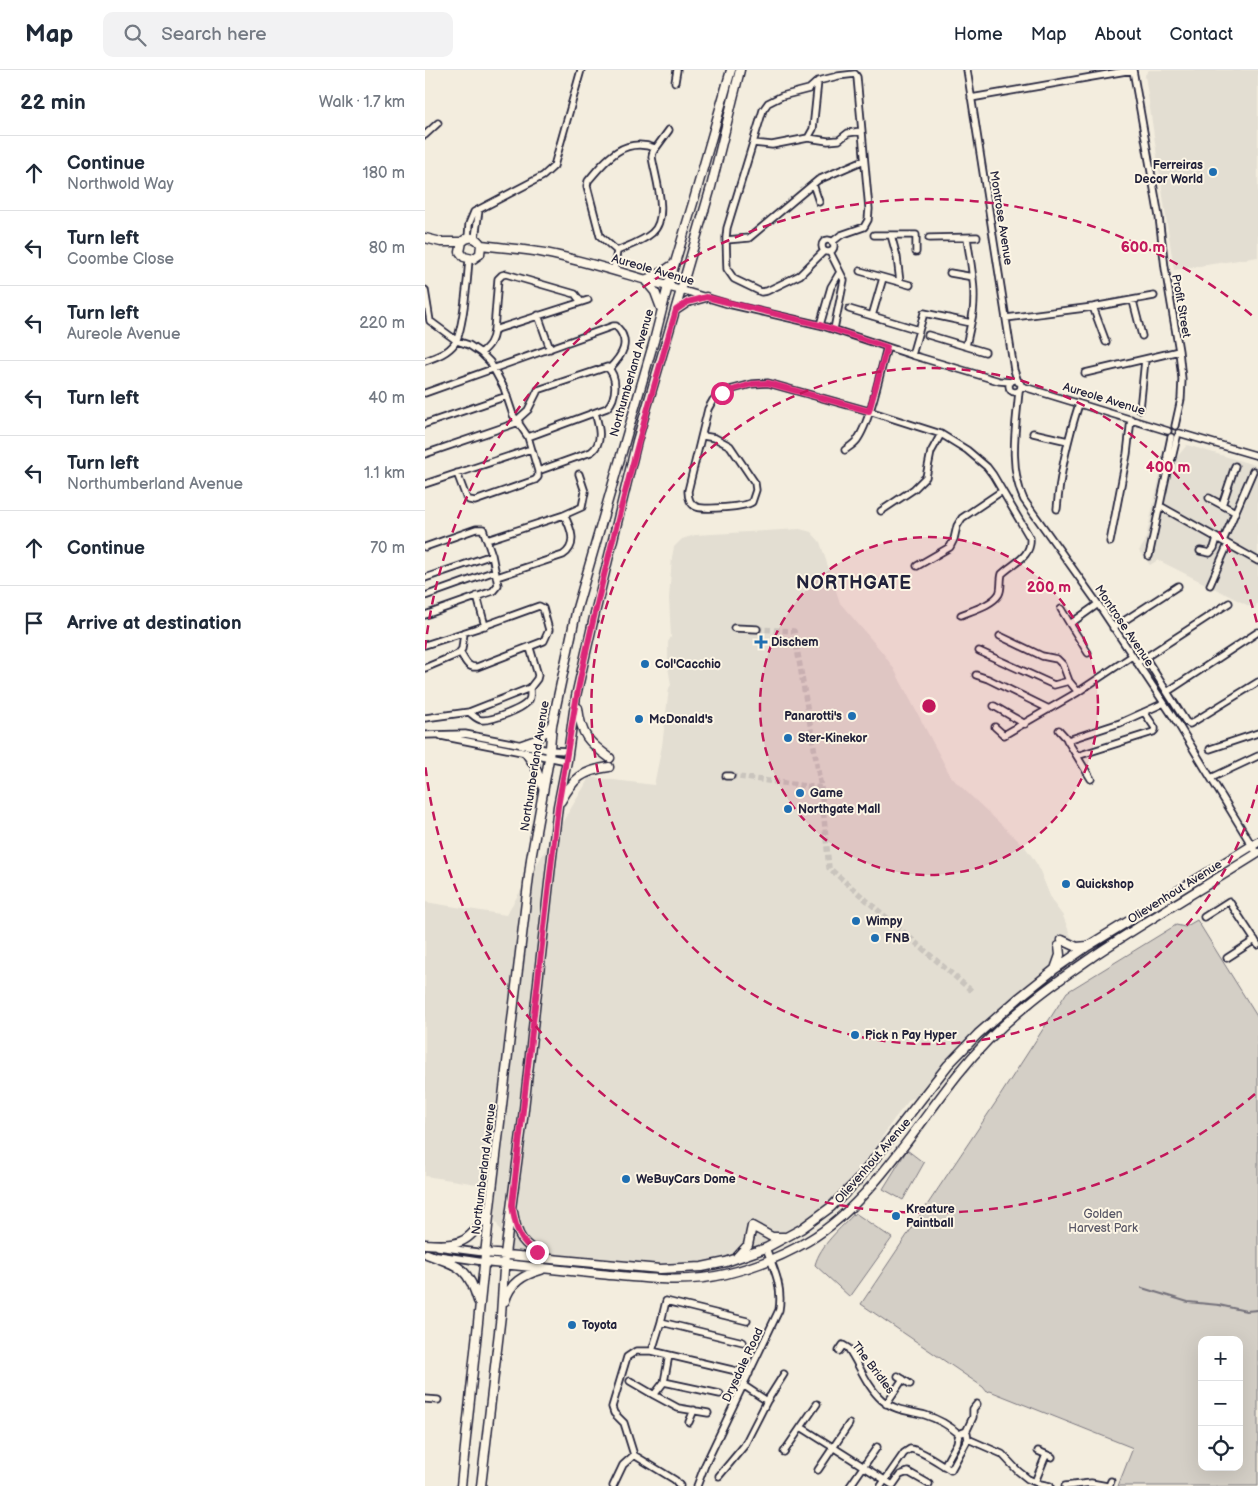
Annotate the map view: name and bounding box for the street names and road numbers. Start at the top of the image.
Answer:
street label: Montrose Avenue [986,170,1016,266]
street label: Aureole Avenue [610,251,696,289]
street label: Profit Street [1168,273,1194,339]
street label: Northumberland Avenue [607,307,657,439]
street label: Aureole Avenue [1061,379,1147,419]
street label: Montrose Avenue [1091,582,1157,670]
street label: Northumberland Avenue [517,700,553,832]
street label: Olievenhout Avenue [1125,857,1225,927]
street label: Northumberland Avenue [469,1103,499,1235]
street label: Olievenhout Avenue [832,1115,914,1207]
street label: Drysdale Road [719,1325,767,1405]
street label: The Bridles [848,1339,898,1397]

